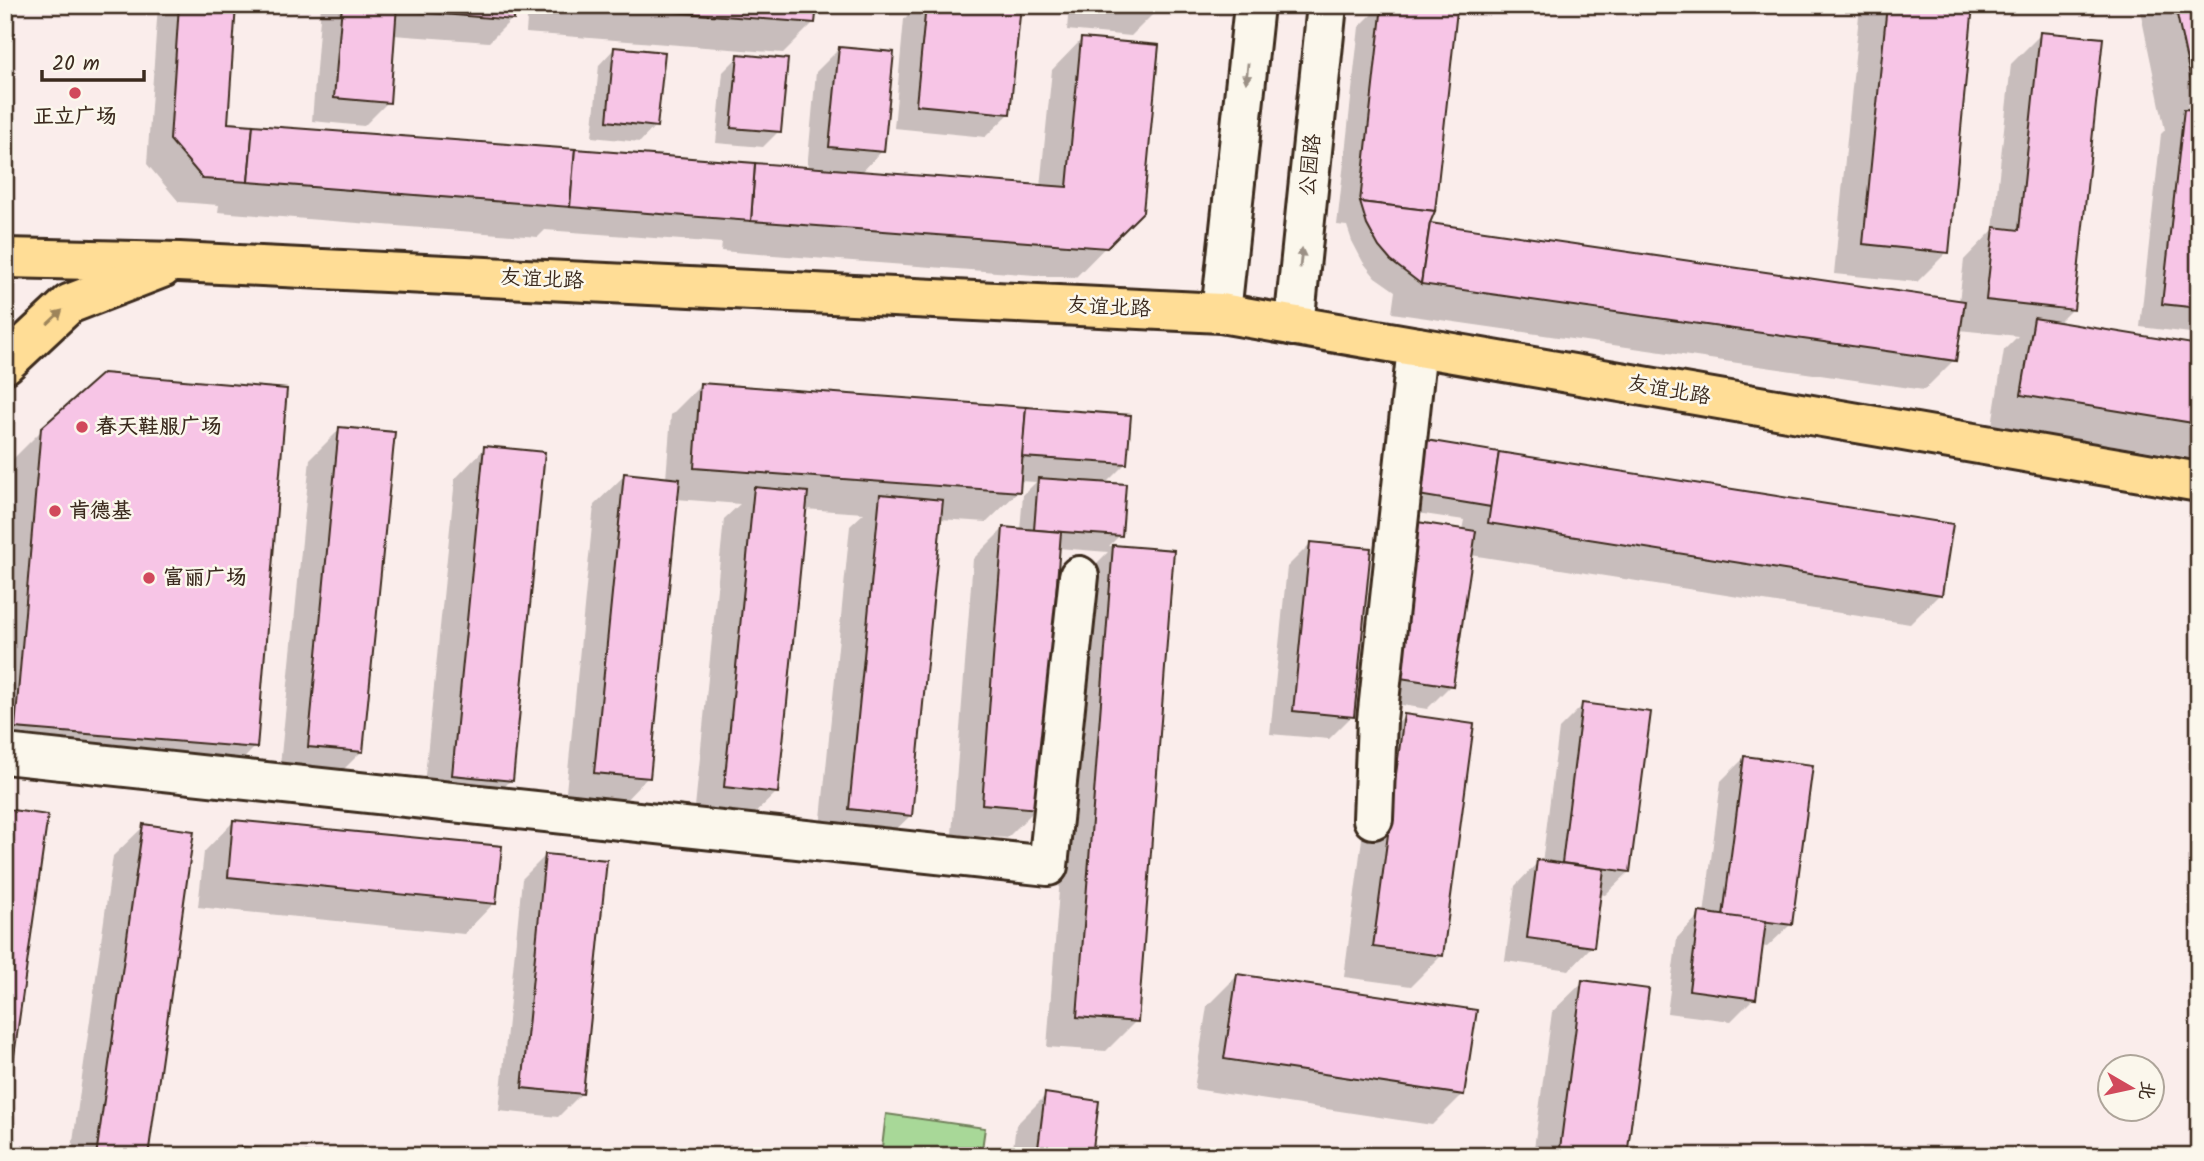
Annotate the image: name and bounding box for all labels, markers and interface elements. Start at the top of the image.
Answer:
scale bar [42,38,144,82]
text: 20 m [52,48,100,81]
one-way arrow [1241,62,1252,84]
marker: 正立广场 [67,85,83,101]
place label: 正立广场 [33,101,117,134]
street label: 公园路 [1291,132,1331,198]
one-way arrow [1296,246,1307,268]
street label: 友谊北路 [499,261,585,299]
street label: 友谊北路 [1066,289,1152,327]
one-way arrow [46,309,64,325]
street label: 友谊北路 [1625,367,1713,415]
place label: 春天鞋服广场 [96,411,222,444]
marker: 春天鞋服广场 [74,419,90,435]
place label: 肯德基 [69,495,132,528]
marker: 肯德基 [47,503,63,519]
place label: 富丽广场 [163,562,247,595]
marker: 富丽广场 [141,570,157,586]
north arrow [2096,1052,2166,1122]
text: 北 [2130,1079,2162,1102]

